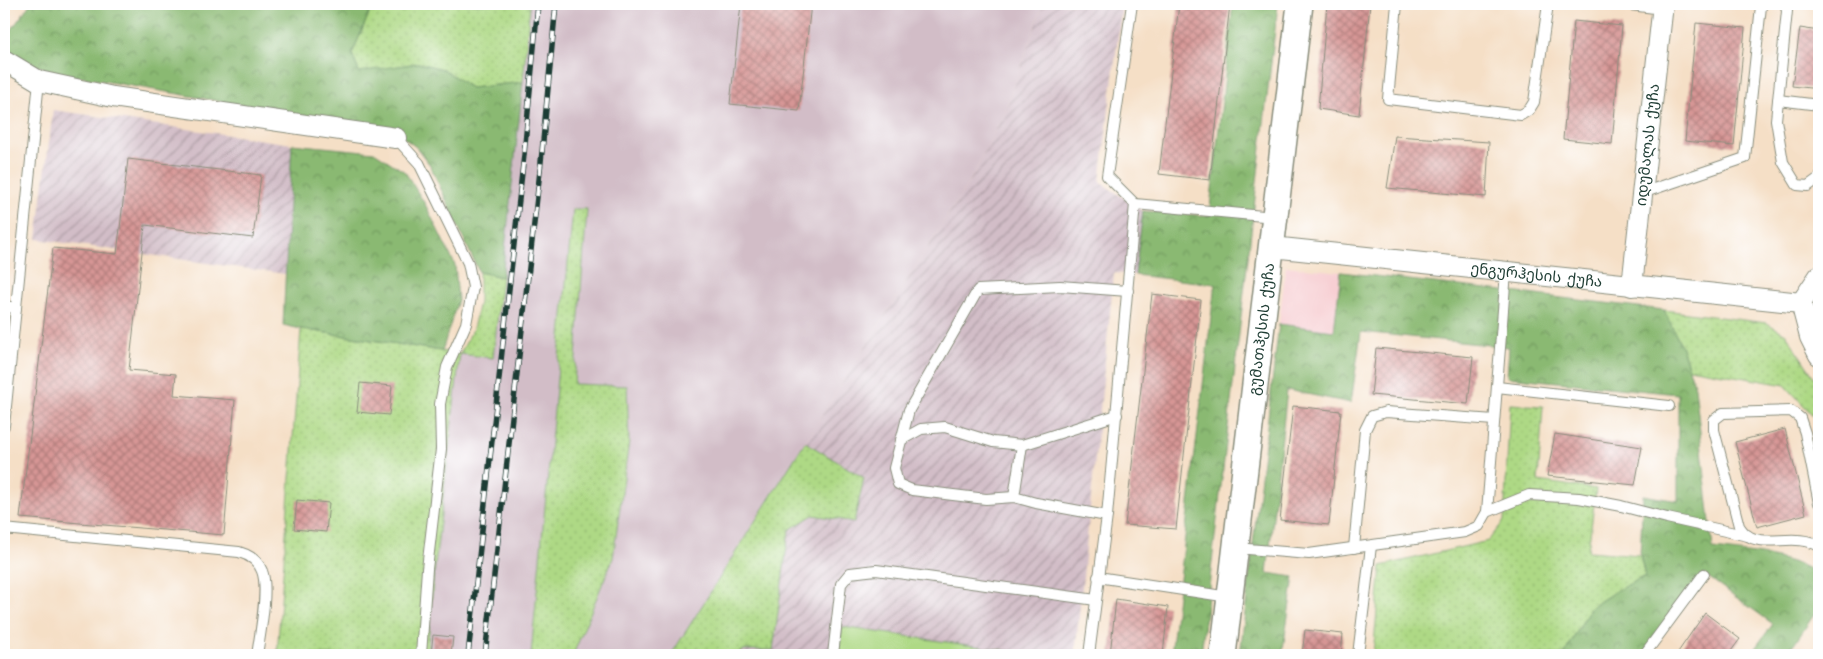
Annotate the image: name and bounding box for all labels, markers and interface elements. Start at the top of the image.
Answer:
street label: იდუმალას ქუჩა [1630,83,1667,207]
street label: ენგურჰესის ქუჩა [1469,257,1603,295]
street label: გუმათჰესის ქუჩა [1243,262,1282,397]

